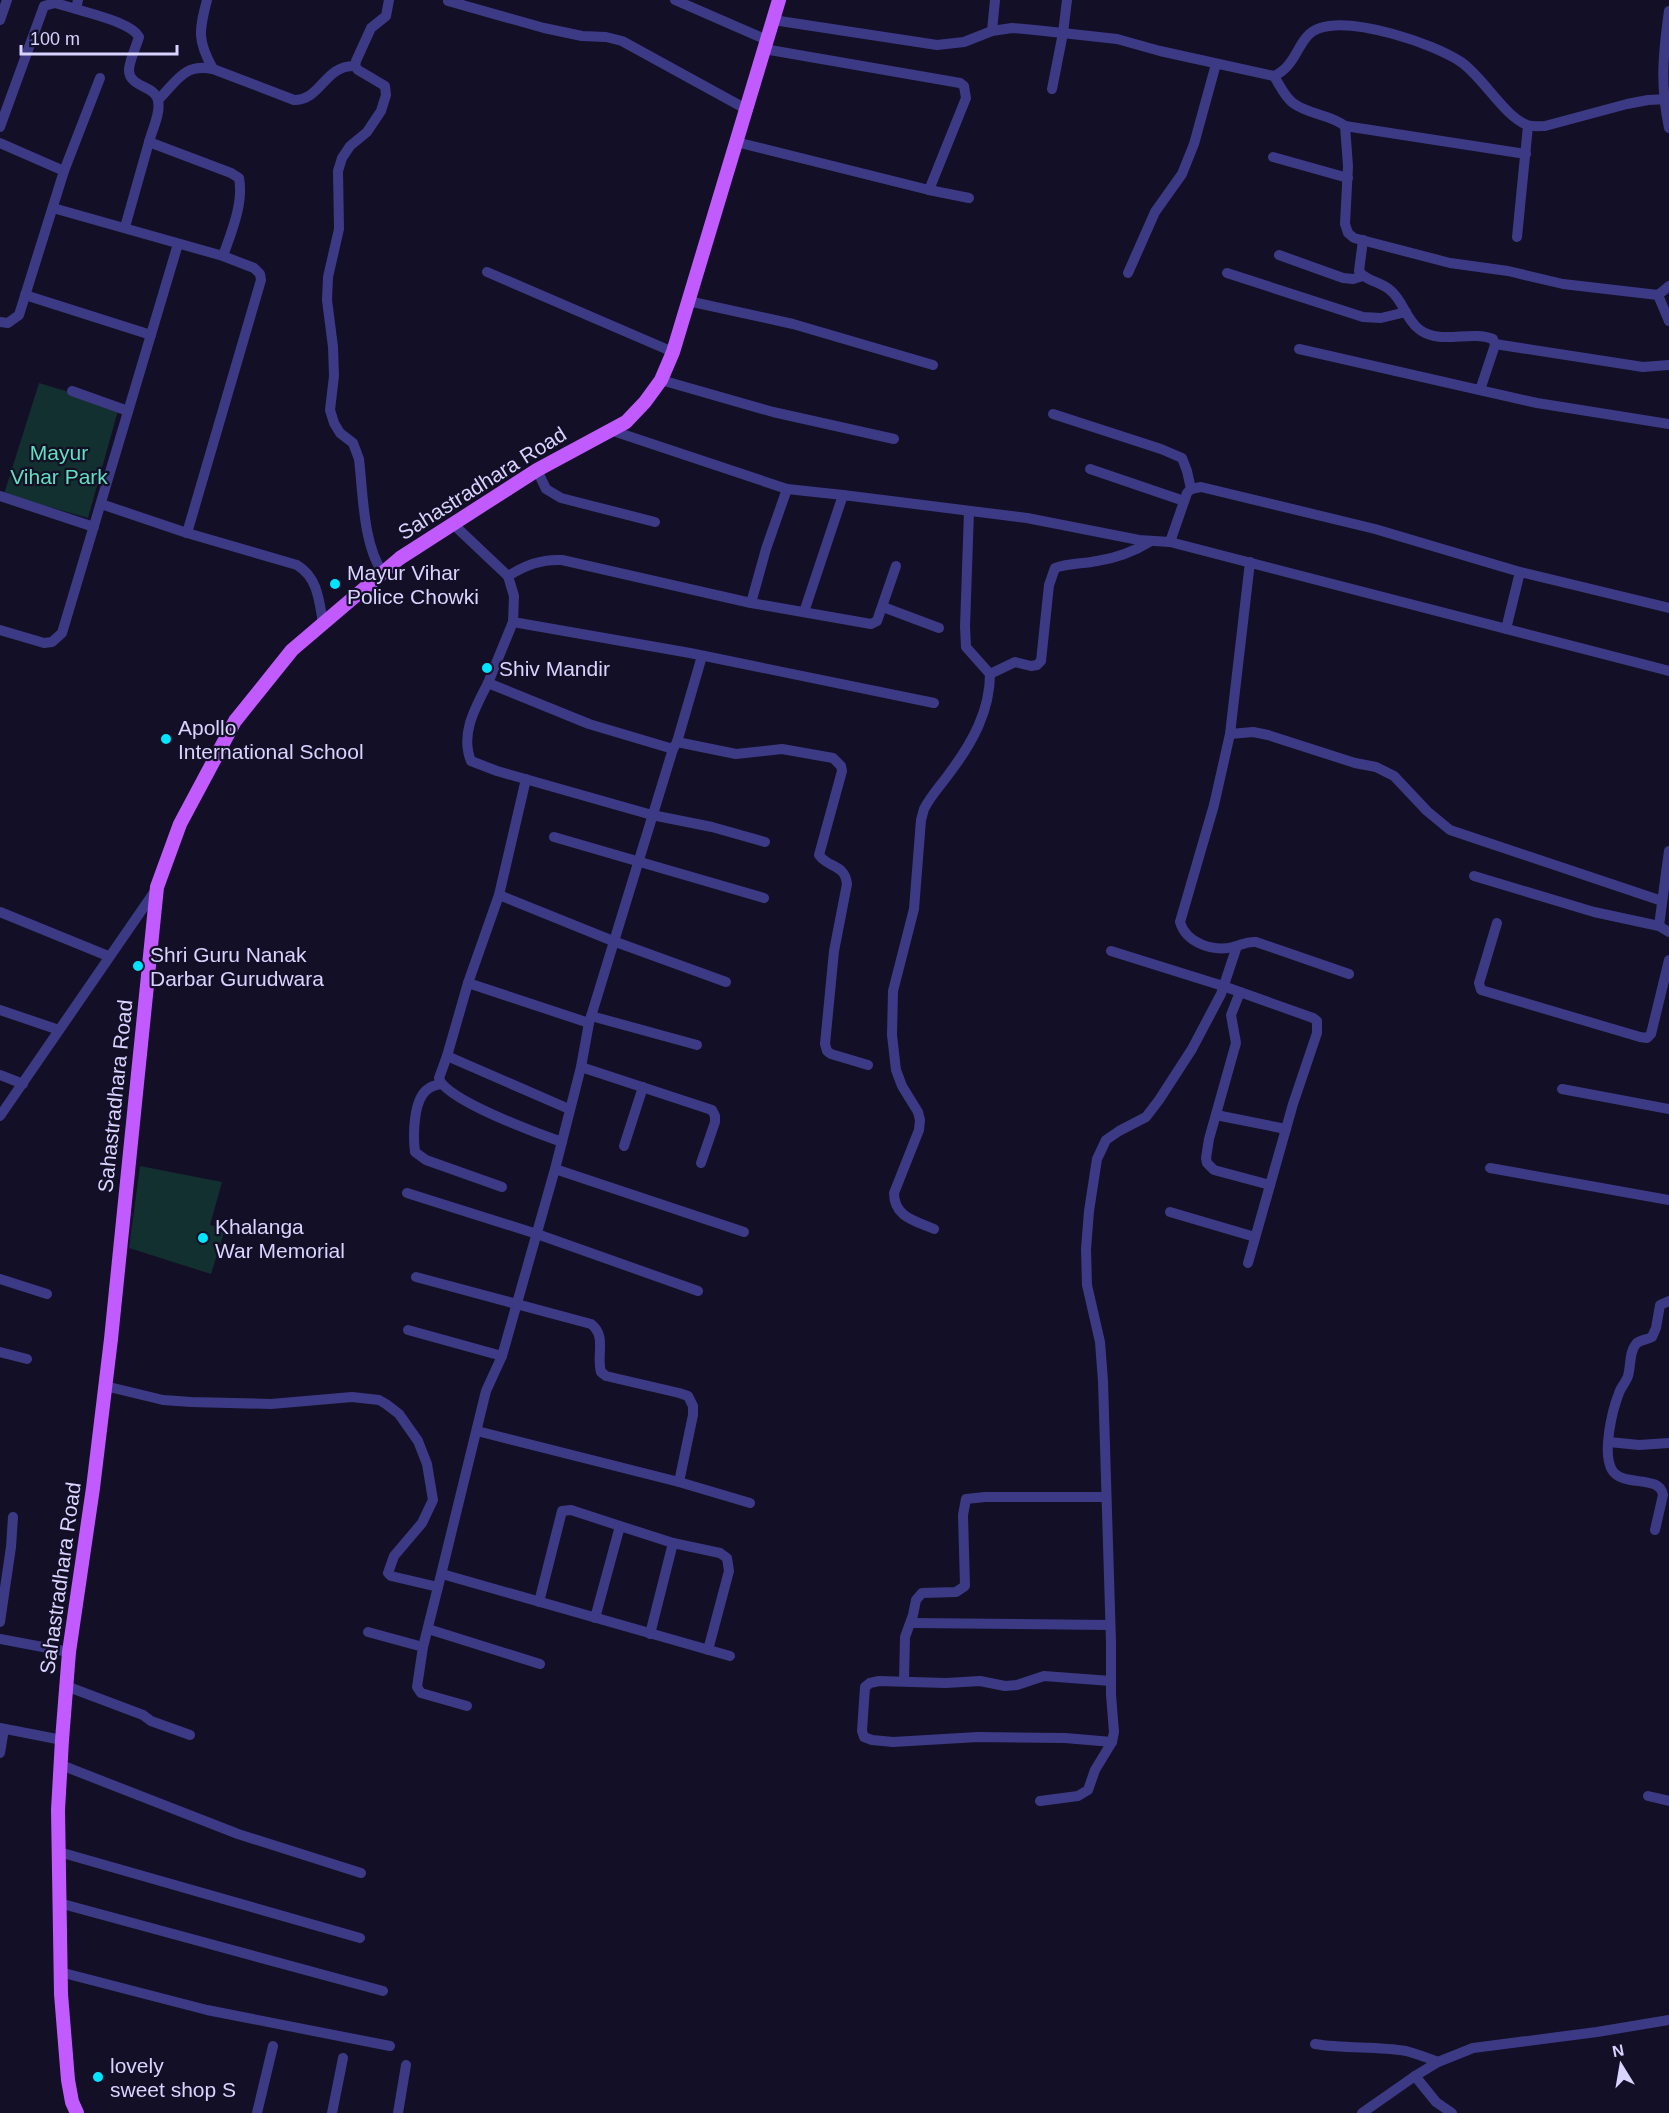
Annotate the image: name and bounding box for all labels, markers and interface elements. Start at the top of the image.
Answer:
scale bar [21,18,177,56]
text: 100 m [30,29,80,49]
street label: Sahastradhara Road [394,422,570,544]
park label: Mayur Vihar Park [10,441,108,488]
place label: Mayur Vihar Police Chowki [347,561,479,608]
marker: Mayur Vihar Police Chowki [328,577,342,591]
place label: Shiv Mandir [499,657,610,680]
marker: Shiv Mandir [480,661,494,675]
place label: Apollo International School [178,716,364,763]
marker: Apollo International School [159,732,173,746]
place label: Shri Guru Nanak Darbar Gurudwara [150,943,324,990]
marker: Shri Guru Nanak Darbar Gurudwara [131,959,145,973]
street label: Sahastradhara Road [93,998,137,1194]
place label: Khalanga War Memorial [215,1215,345,1262]
marker: Khalanga War Memorial [196,1231,210,1245]
street label: Sahastradhara Road [35,1480,85,1676]
north arrow [1591,2035,1651,2095]
text: N [1611,2041,1626,2060]
place label: lovely sweet shop S [110,2054,236,2101]
marker: lovely sweet shop S [91,2070,105,2084]

